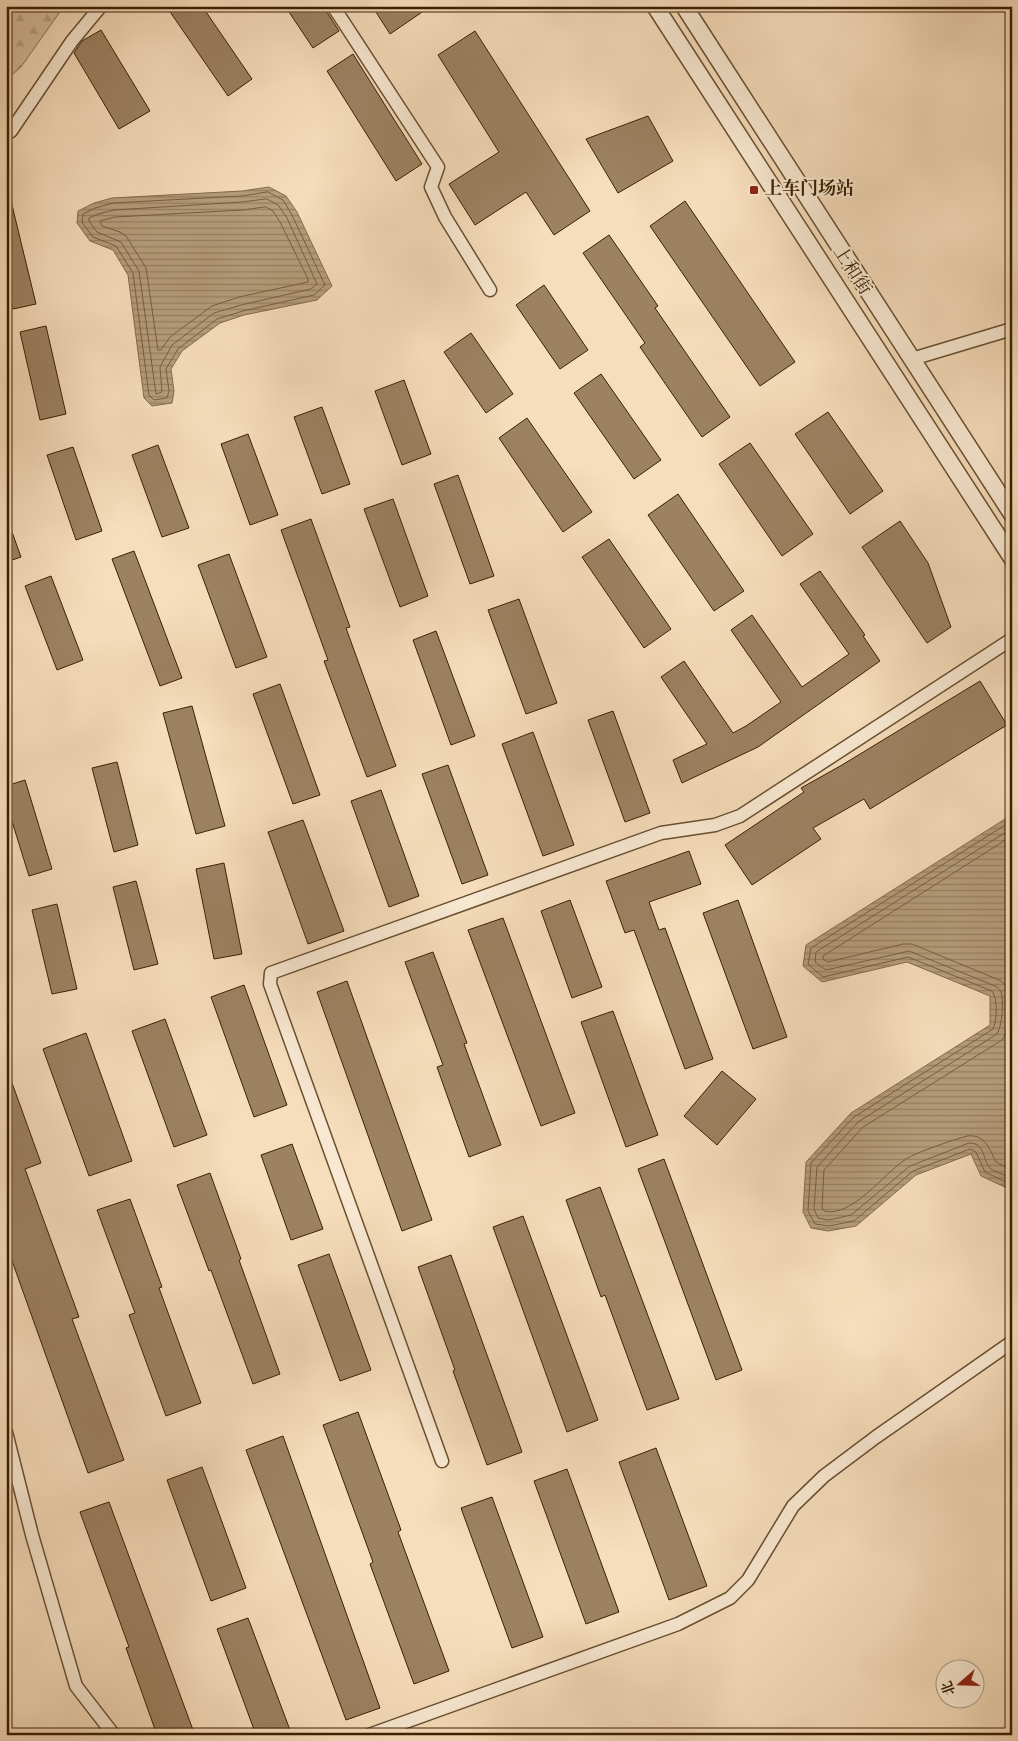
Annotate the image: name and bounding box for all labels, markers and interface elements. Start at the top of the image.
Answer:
place label: 上车门场站 [764,177,854,203]
marker: 上车门场站 [748,184,760,196]
street label: 上和街 [825,241,877,301]
north arrow [936,1658,986,1708]
text: 北 [938,1678,961,1698]

